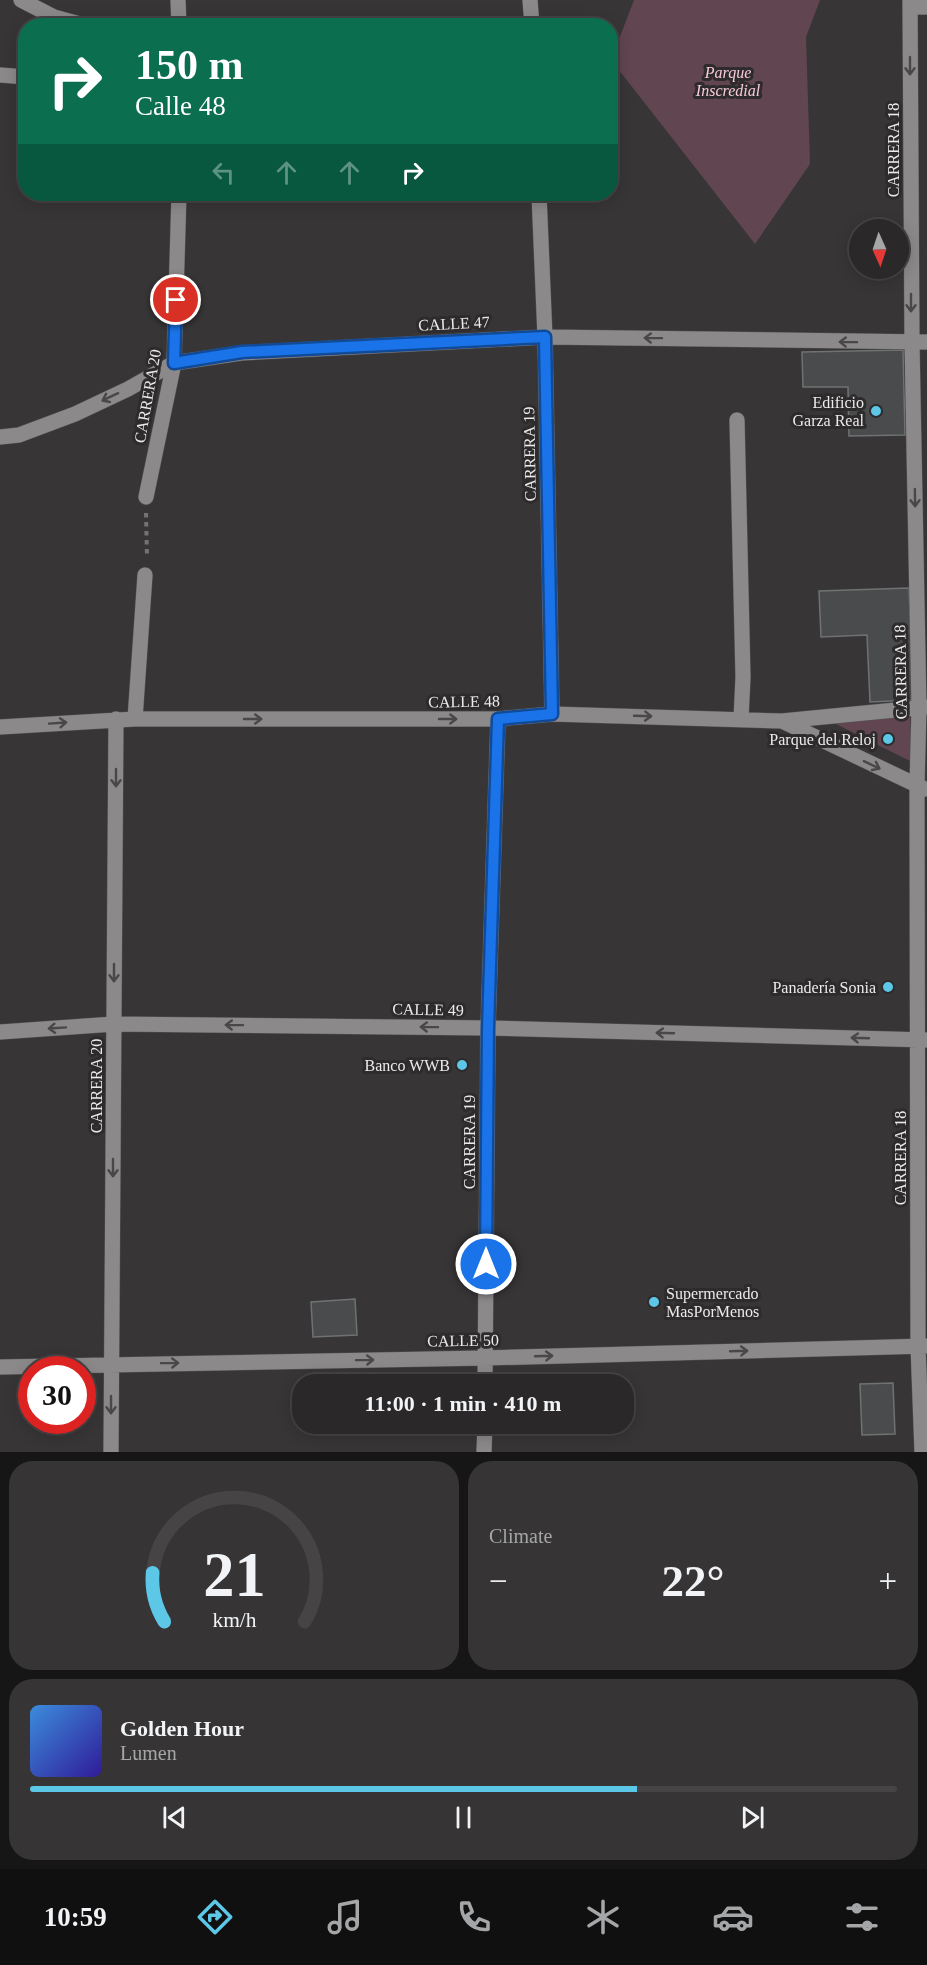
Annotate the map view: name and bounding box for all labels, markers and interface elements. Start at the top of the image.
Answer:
icon: right [36,42,114,120]
text: 150 m [135,42,244,88]
one-way arrow [905,55,916,75]
park label: Parque Inscredial [695,64,761,99]
text: Calle 48 [135,91,226,121]
street label: CARRERA 18 [885,103,902,197]
icon: left [207,156,240,189]
icon: ahead [270,156,303,189]
icon: ahead [333,156,366,189]
icon: right [396,156,429,189]
north arrow [849,219,909,279]
map controls [849,219,909,279]
pin [150,274,201,325]
icon: arrive [159,283,192,316]
one-way arrow [905,292,917,312]
street label: CALLE 47 [418,313,490,334]
one-way arrow [643,333,663,344]
one-way arrow [838,336,858,348]
street label: CARRERA 20 [131,348,164,444]
one-way arrow [102,392,120,404]
place label: Edificio Garza Real [792,394,865,429]
marker: Edificio Garza Real [869,404,883,418]
street label: CARRERA 19 [520,407,539,501]
one-way arrow [909,487,920,507]
street label: CARRERA 18 [891,625,910,719]
street label: CALLE 48 [428,692,500,711]
one-way arrow [632,711,652,722]
one-way arrow [243,713,263,725]
one-way arrow [438,713,458,725]
one-way arrow [48,718,68,729]
place label: Parque del Reloj [769,731,876,749]
marker: Parque del Reloj [881,732,895,746]
one-way arrow [863,759,881,771]
one-way arrow [110,767,122,787]
one-way arrow [108,962,120,982]
place label: Panadería Sonia [772,979,876,996]
marker: Panadería Sonia [881,980,895,994]
street label: CALLE 49 [392,1000,464,1019]
one-way arrow [225,1019,245,1031]
one-way arrow [420,1021,440,1033]
one-way arrow [48,1022,68,1033]
one-way arrow [655,1027,675,1039]
one-way arrow [850,1033,870,1044]
street label: CARRERA 20 [88,1039,105,1133]
place label: Banco WWB [365,1057,450,1074]
marker: Banco WWB [455,1058,469,1072]
street label: CARRERA 19 [461,1095,478,1189]
street label: CARRERA 18 [892,1111,909,1205]
one-way arrow [107,1157,119,1177]
position arrow [454,1232,518,1296]
place label: Supermercado MasPorMenos [666,1285,759,1320]
marker: Supermercado MasPorMenos [647,1295,661,1309]
street label: CALLE 50 [427,1331,499,1350]
one-way arrow [728,1346,748,1357]
one-way arrow [533,1351,553,1362]
one-way arrow [355,1354,375,1366]
speed limit sign: 30 [18,1356,96,1434]
one-way arrow [160,1357,180,1369]
text: 11:00 · 1 min · 410 m [365,1391,561,1416]
one-way arrow [105,1394,117,1414]
text: Climate [489,1525,552,1547]
text: 21 [203,1540,265,1609]
text: 22° [662,1556,725,1606]
text: − [489,1563,508,1599]
text: + [878,1563,897,1599]
text: km/h [212,1609,256,1633]
text: Golden Hour [120,1716,244,1741]
text: Lumen [120,1742,177,1764]
icon: previous [158,1801,191,1834]
icon: pause [447,1801,480,1834]
icon: next [736,1801,769,1834]
icon: directions [194,1896,236,1938]
icon: music [324,1896,366,1938]
icon: phone [453,1896,495,1938]
icon: climate [582,1896,624,1938]
icon: car [712,1896,754,1938]
icon: filters [841,1896,883,1938]
text: 10:59 [44,1902,107,1932]

